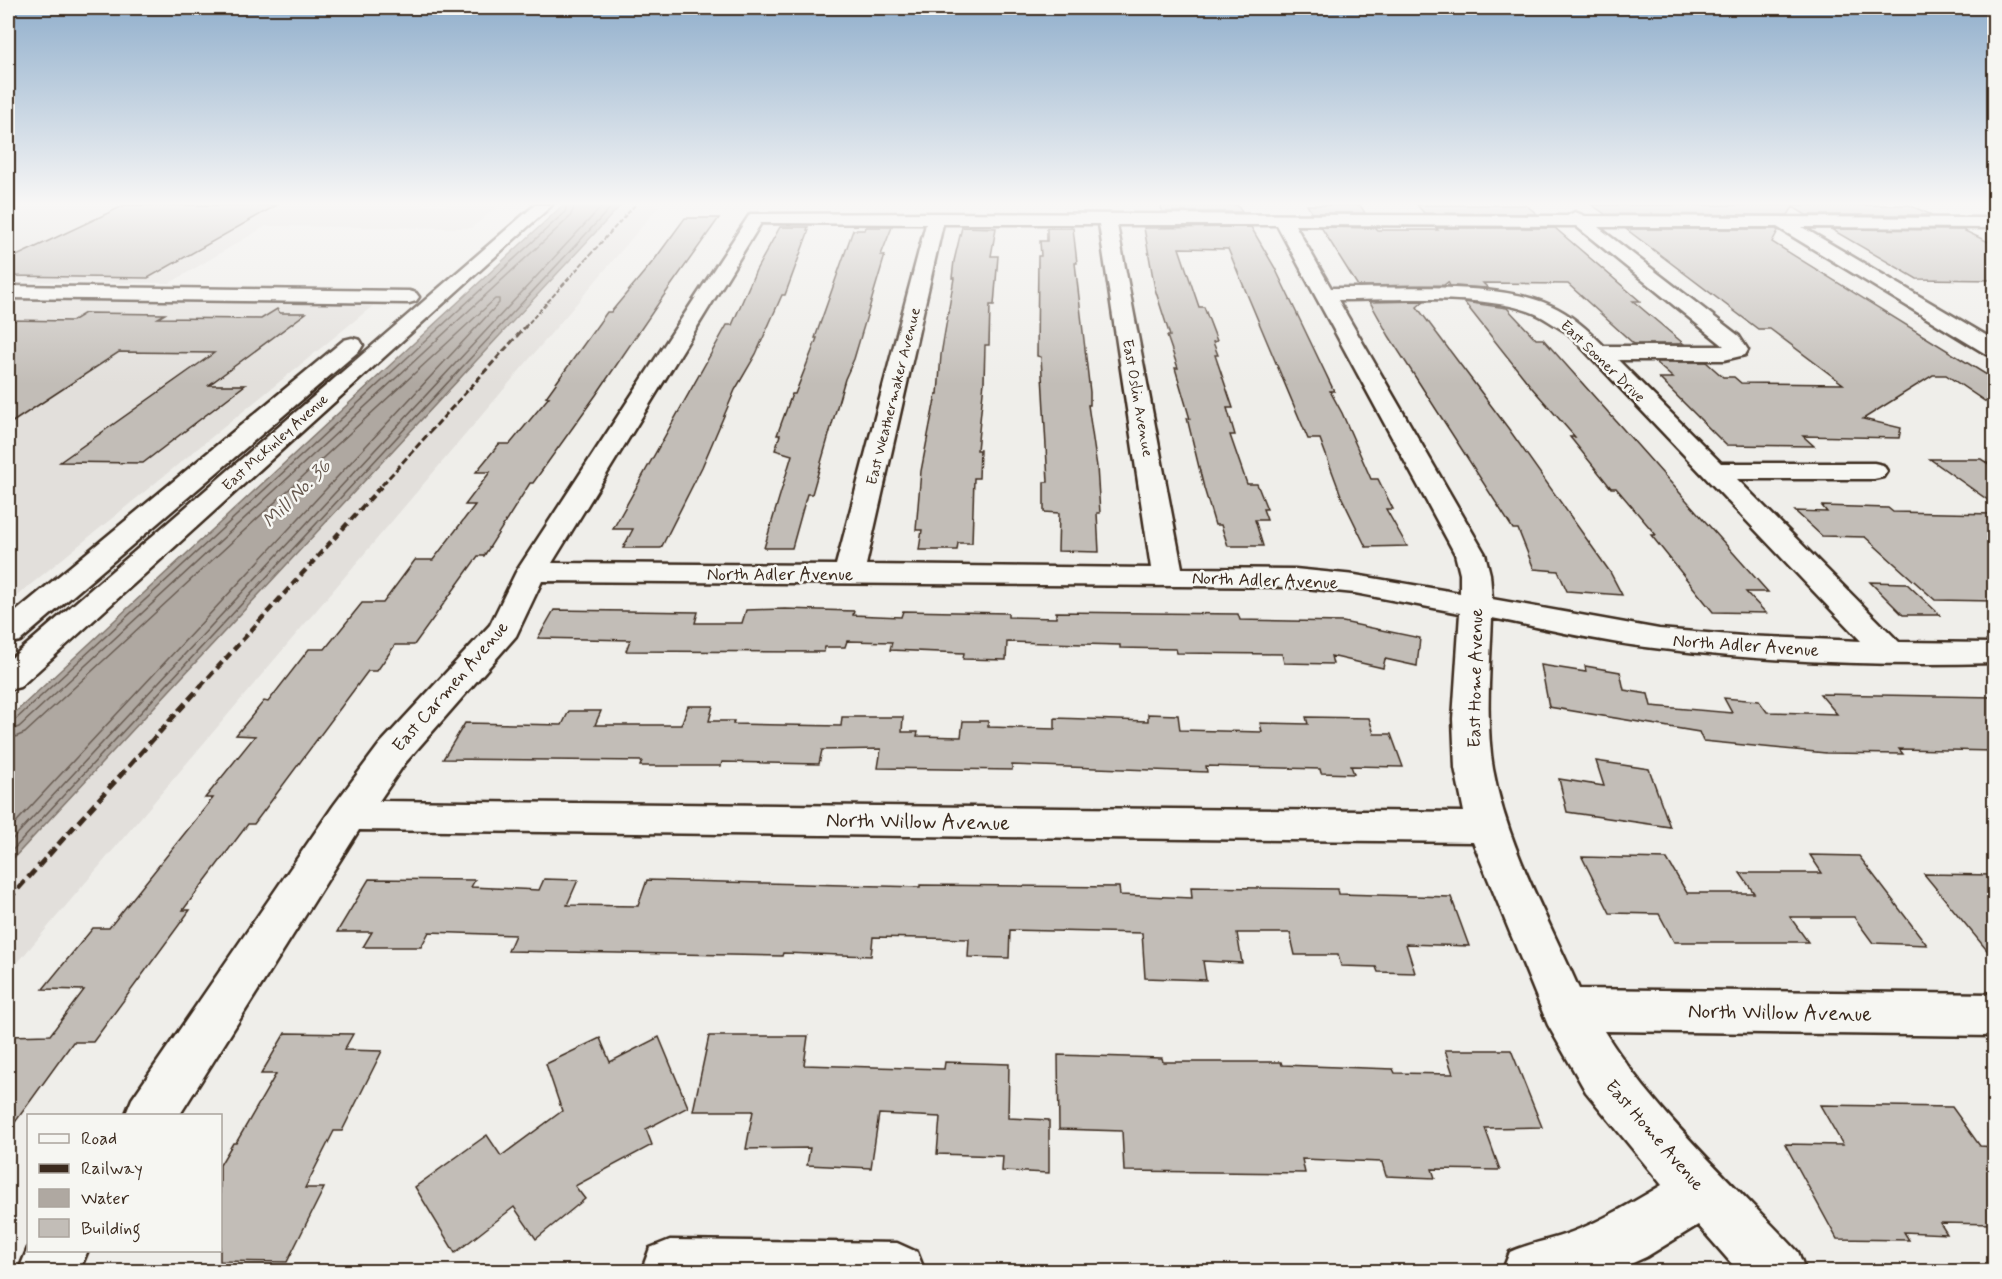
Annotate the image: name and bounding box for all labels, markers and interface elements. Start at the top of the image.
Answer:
street label: East Weathermaker Avenue [862,305,926,487]
street label: East Sooner Drive [1556,316,1649,407]
street label: East Oslin Avenue [1117,338,1157,459]
street label: East McKinley Avenue [218,390,333,496]
water label: Mill No. 36 [257,453,338,534]
street label: North Adler Avenue [707,563,853,587]
street label: North Adler Avenue [1191,566,1339,596]
street label: East Home Avenue [1463,608,1489,748]
street label: East Carmen Avenue [387,616,514,757]
street label: North Adler Avenue [1672,629,1820,663]
street label: North Willow Avenue [826,806,1010,838]
street label: North Willow Avenue [1688,997,1872,1029]
street label: East Home Avenue [1599,1075,1709,1196]
legend [27,1114,222,1252]
text: Road [81,1127,117,1151]
text: Railway [81,1157,143,1181]
text: Water [81,1187,130,1211]
text: Building [81,1217,141,1243]

